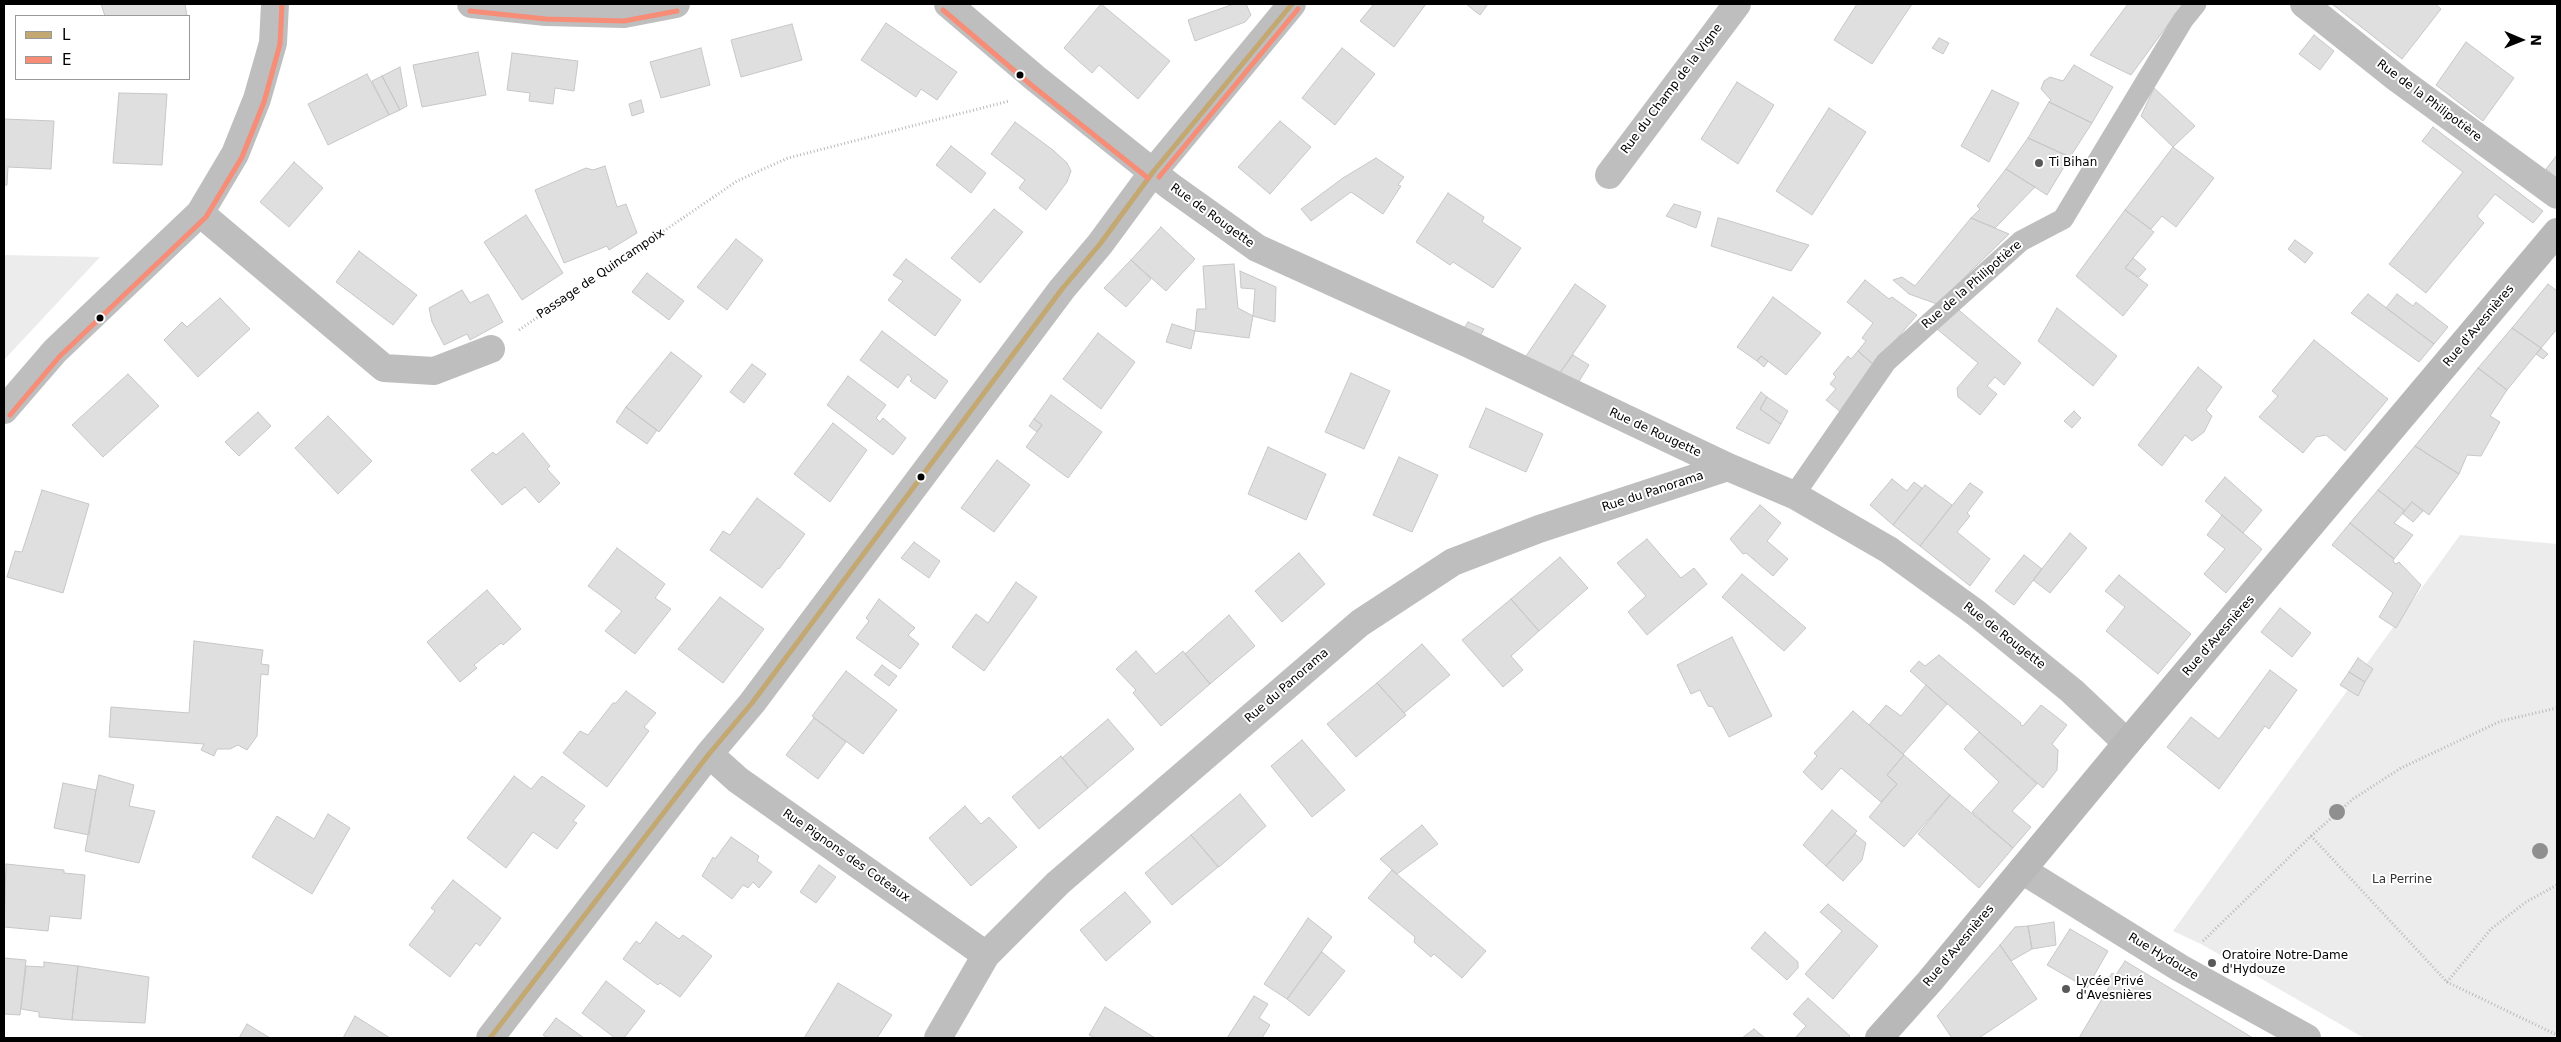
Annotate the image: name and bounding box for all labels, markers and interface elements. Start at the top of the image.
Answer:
legend [15,15,190,80]
north arrow [2496,15,2546,65]
street label: Rue du Champ de la Vigne [1618,21,1726,157]
text: L [62,26,70,44]
text: N [2528,34,2544,46]
text: E [62,51,71,69]
street label: Rue de la Philipotière [2374,57,2484,145]
unlabelled marker [1015,70,1025,80]
place label: Ti Bihan [2049,156,2097,170]
marker: Ti Bihan [2033,157,2045,169]
street label: Rue de Rougette [1167,181,1257,251]
street label: Passage de Quincampoix [535,226,667,322]
street label: Rue de la Philipotière [1919,238,2025,332]
street label: Rue d'Avesnières [2441,282,2517,370]
unlabelled marker [95,313,105,323]
street label: Rue de Rougette [1607,405,1703,461]
street label: Rue du Panorama [1600,469,1706,515]
unlabelled marker [916,472,926,482]
street label: Rue d'Avesnières [2180,593,2258,679]
street label: Rue de Rougette [1960,600,2048,672]
street label: Rue du Panorama [1242,646,1332,726]
street label: Rue Pignons des Coteaux [780,806,912,906]
park label: La Perrine [2372,873,2432,887]
street label: Rue d'Avesnières [1921,902,1997,990]
street label: Rue Hydouze [2125,930,2201,984]
place label: Oratoire Notre-Dame d'Hydouze [2222,949,2348,977]
marker: Oratoire Notre-Dame d'Hydouze [2206,957,2218,969]
place label: Lycée Privé d'Avesnières [2076,975,2152,1003]
marker: Lycée Privé d'Avesnières [2060,983,2072,995]

